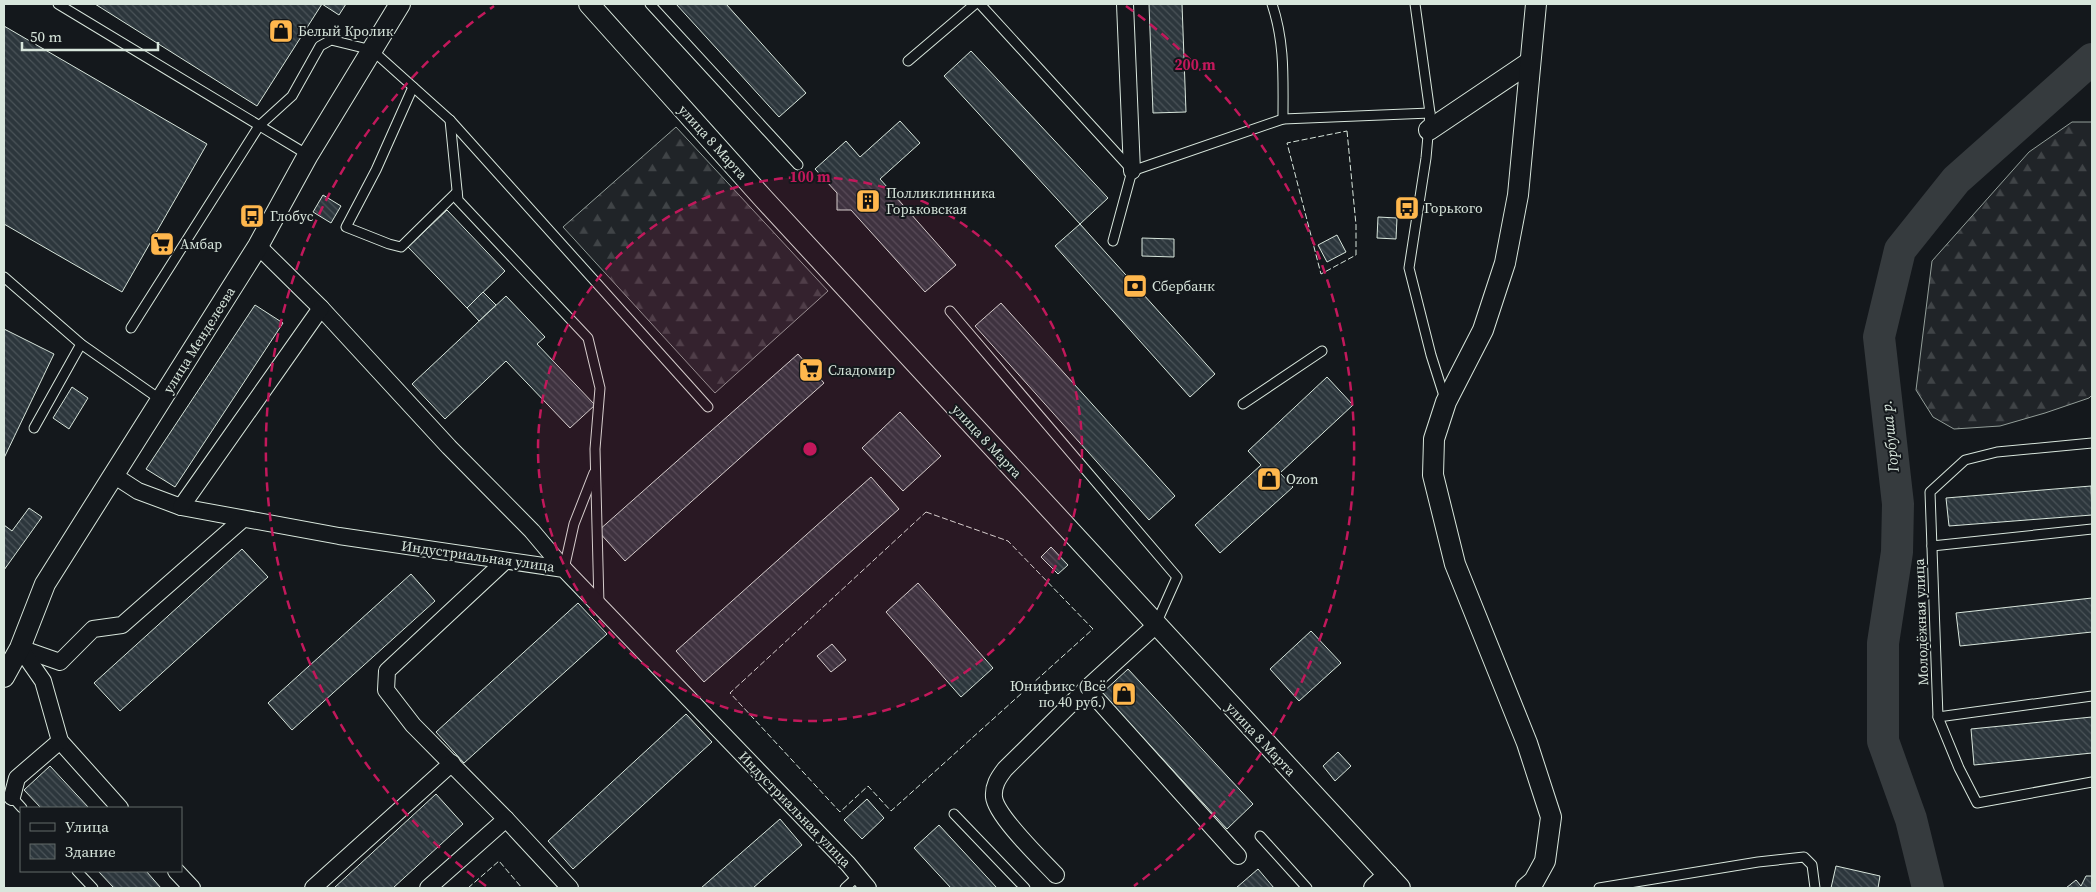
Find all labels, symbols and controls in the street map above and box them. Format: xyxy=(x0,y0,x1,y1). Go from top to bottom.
shop icon: Белый Кролик xyxy=(268,18,294,44)
scale bar xyxy=(22,20,159,52)
place label: Белый Кролик xyxy=(298,21,394,41)
text: 50 m xyxy=(30,26,62,47)
text: 200 m xyxy=(1174,54,1216,75)
street label: улица 8 Марта xyxy=(674,100,753,185)
text: 100 m xyxy=(789,166,831,187)
place label: Полликлинника Горьковская xyxy=(886,183,996,219)
building icon: Полликлинника Горьковская xyxy=(855,188,881,214)
bus stop icon: Горького xyxy=(1394,195,1420,221)
place label: Горького xyxy=(1424,198,1483,218)
bus stop icon: Глобус xyxy=(239,203,265,229)
place label: Глобус xyxy=(270,206,314,226)
supermarket icon: Амбар xyxy=(149,231,175,257)
place label: Амбар xyxy=(180,234,222,254)
bank icon: Сбербанк xyxy=(1122,273,1148,299)
place label: Сбербанк xyxy=(1152,276,1215,296)
street label: улица Менделеева xyxy=(158,282,240,397)
supermarket icon: Сладомир xyxy=(798,357,824,383)
place label: Сладомир xyxy=(828,360,895,380)
water label: Горбуша р. xyxy=(1875,399,1904,474)
street label: улица 8 Марта xyxy=(947,400,1027,483)
centre of rings xyxy=(801,440,819,458)
shop icon: Ozon xyxy=(1256,466,1282,492)
place label: Ozon xyxy=(1286,469,1319,489)
street label: Индустриальная улица xyxy=(400,535,557,577)
street label: Молодёжная улица xyxy=(1909,557,1933,686)
place label: Юнификс (Всё по 40 руб.) xyxy=(1010,676,1106,712)
shop icon: Юнификс (Всё по 40 руб.) xyxy=(1111,681,1137,707)
street label: улица 8 Марта xyxy=(1221,698,1301,781)
street label: Индустриальная улица xyxy=(734,746,856,872)
legend xyxy=(20,807,182,872)
text: Улица xyxy=(65,816,109,837)
text: Здание xyxy=(65,841,116,862)

